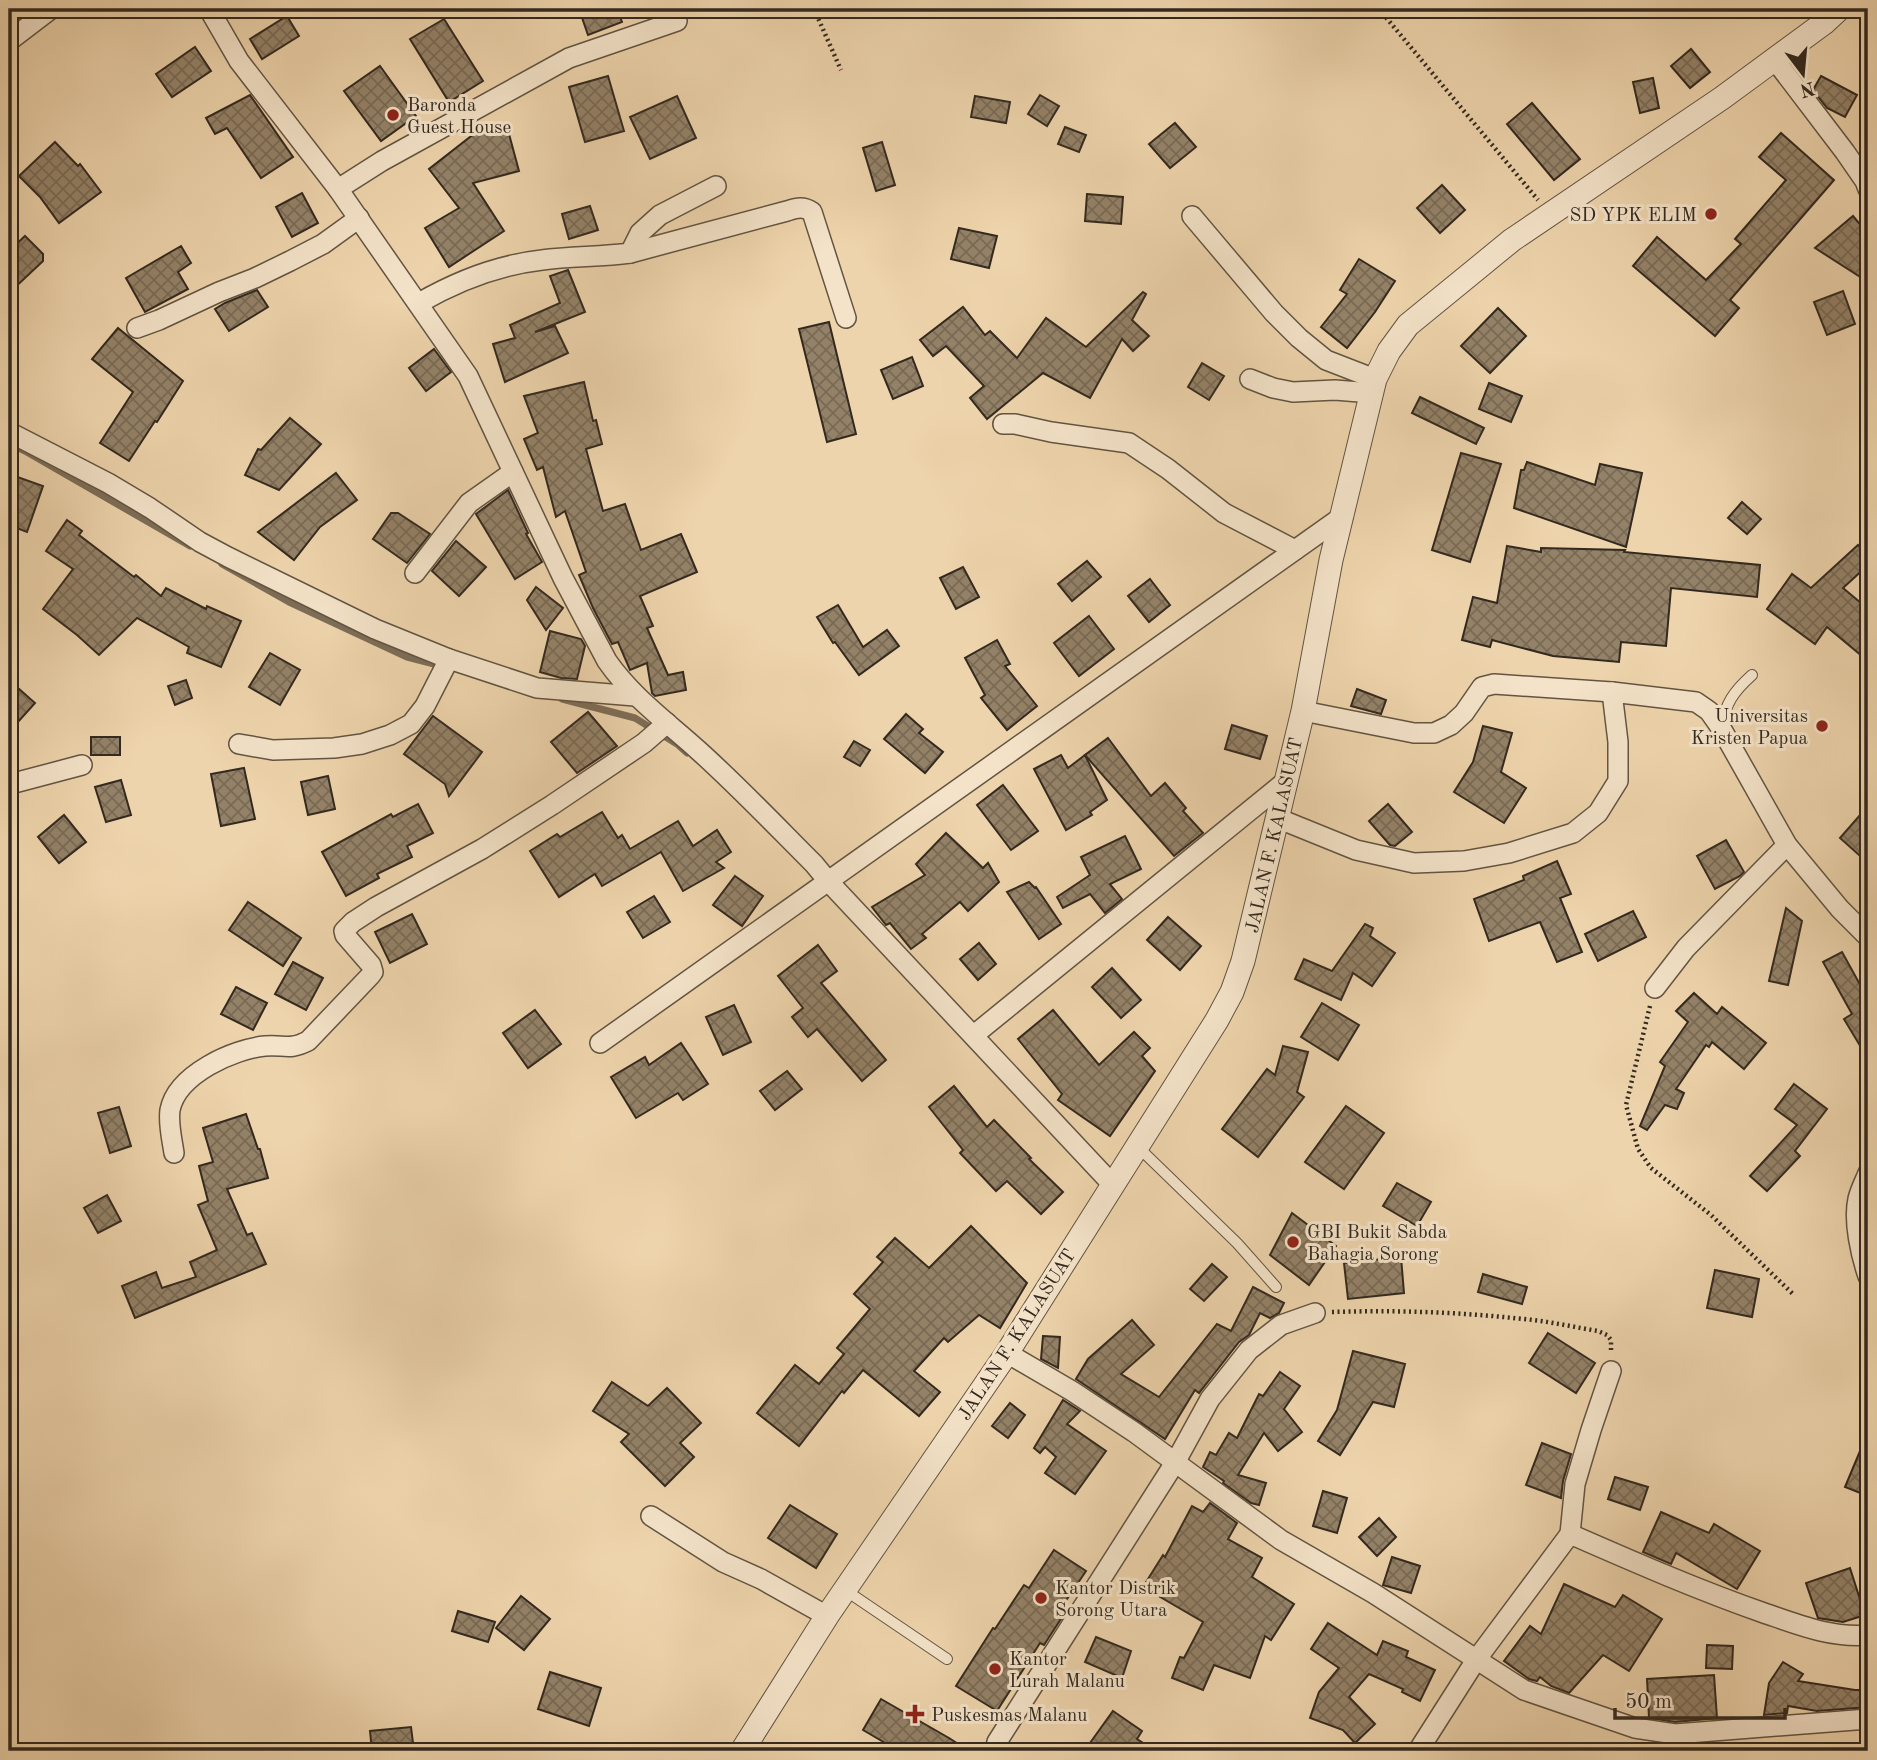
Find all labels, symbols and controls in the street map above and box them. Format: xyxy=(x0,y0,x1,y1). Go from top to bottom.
north arrow xyxy=(1769,38,1839,108)
text: N xyxy=(1797,77,1817,99)
place label: Baronda Guest House xyxy=(407,97,511,138)
marker: Baronda Guest House xyxy=(385,107,401,123)
marker: SD YPK ELIM xyxy=(1703,206,1719,222)
place label: SD YPK ELIM xyxy=(1569,207,1697,226)
place label: Universitas Kristen Papua xyxy=(1691,708,1809,749)
marker: Universitas Kristen Papua xyxy=(1814,718,1830,734)
street label: JALAN F. KALASUAT xyxy=(1244,736,1307,935)
place label: GBI Bukit Sabda Bahagia Sorong xyxy=(1307,1224,1448,1265)
marker: GBI Bukit Sabda Bahagia Sorong xyxy=(1285,1234,1301,1250)
street label: JALAN F. KALASUAT xyxy=(956,1246,1080,1424)
place label: Kantor Distrik Sorong Utara xyxy=(1055,1580,1176,1621)
marker: Kantor Distrik Sorong Utara xyxy=(1033,1590,1049,1606)
place label: Kantor Lurah Malanu xyxy=(1009,1651,1125,1692)
marker: Kantor Lurah Malanu xyxy=(987,1661,1003,1677)
scale bar xyxy=(1615,1676,1784,1720)
text: 50 m xyxy=(1625,1692,1672,1713)
marker: Puskesmas Malanu xyxy=(905,1704,925,1724)
place label: Puskesmas Malanu xyxy=(931,1707,1087,1726)

